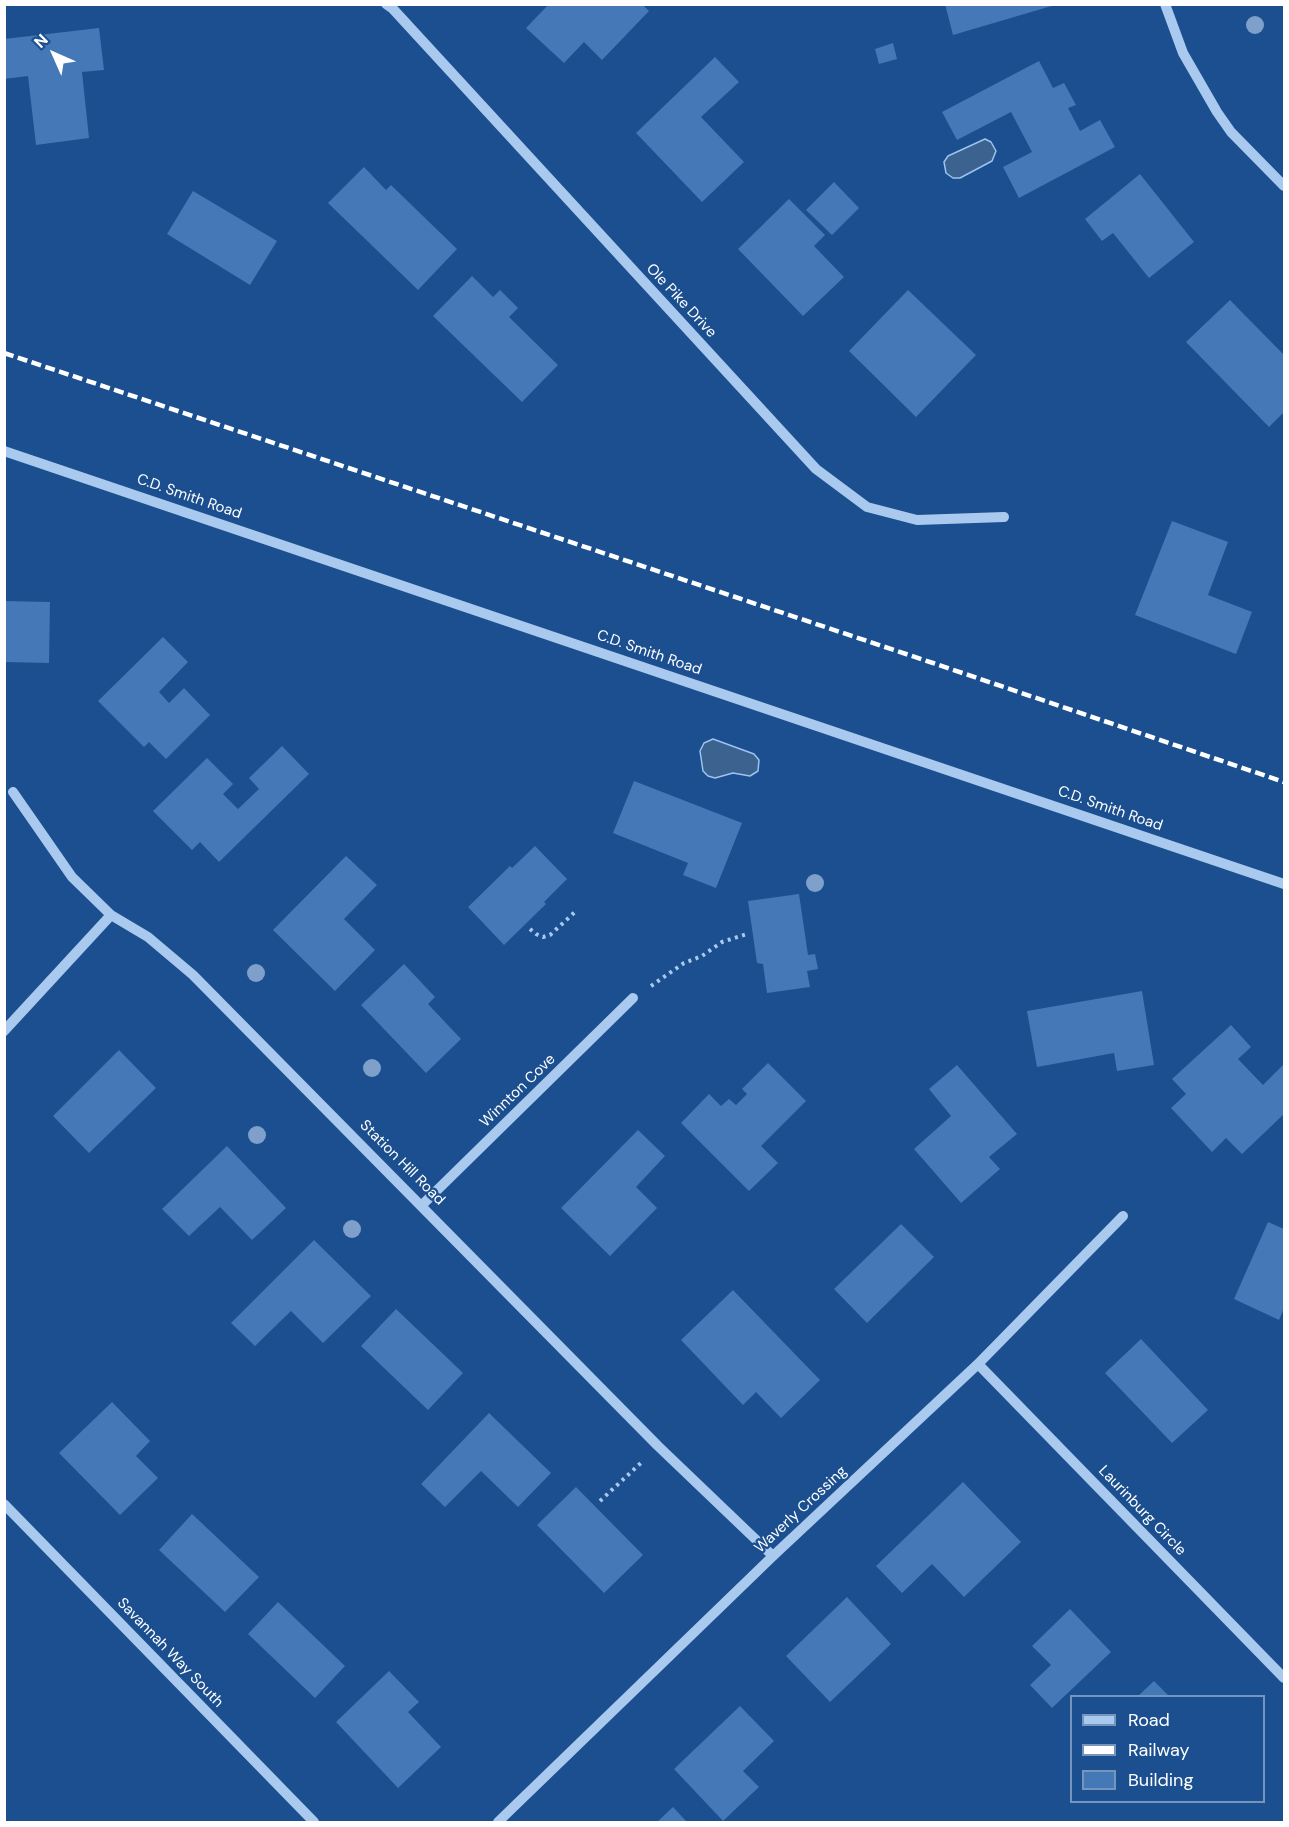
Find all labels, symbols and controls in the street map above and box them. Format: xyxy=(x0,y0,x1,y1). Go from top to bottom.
north arrow xyxy=(24,24,84,84)
text: N xyxy=(29,29,52,52)
street label: Ole Pike Drive xyxy=(642,260,720,342)
street label: C.D. Smith Road xyxy=(134,471,244,523)
street label: C.D. Smith Road xyxy=(594,627,704,679)
street label: C.D. Smith Road xyxy=(1055,783,1165,835)
street label: Winnton Cove xyxy=(477,1051,559,1131)
street label: Station Hill Road xyxy=(356,1117,448,1209)
street label: Laurinburg Circle xyxy=(1094,1462,1190,1560)
street label: Waverly Crossing xyxy=(751,1463,851,1557)
street label: Savannah Way South xyxy=(113,1595,227,1711)
legend xyxy=(1070,1695,1265,1803)
text: Road xyxy=(1128,1708,1170,1732)
text: Railway xyxy=(1128,1738,1190,1762)
text: Building xyxy=(1128,1768,1193,1792)

